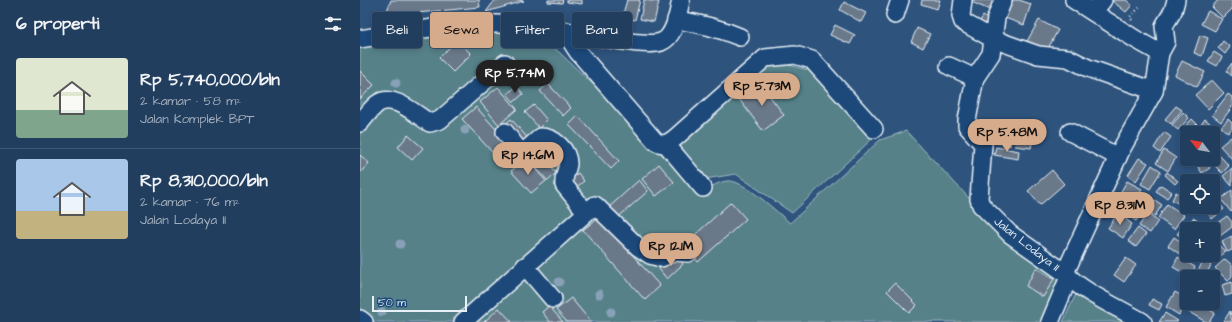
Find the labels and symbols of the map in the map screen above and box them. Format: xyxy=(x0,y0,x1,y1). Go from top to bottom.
pin: Rp 5.74M xyxy=(474,60,556,94)
pin: Rp 5.73M xyxy=(721,73,803,107)
pin: Rp 5.48M xyxy=(966,119,1048,153)
north arrow xyxy=(1180,126,1220,166)
pin: Rp 14.6M xyxy=(487,142,569,176)
pin: Rp 8.31M xyxy=(1079,192,1161,226)
street label: Jalan Lodaya II xyxy=(989,213,1063,277)
pin: Rp 12.1M xyxy=(630,233,712,267)
scale bar xyxy=(372,294,467,313)

